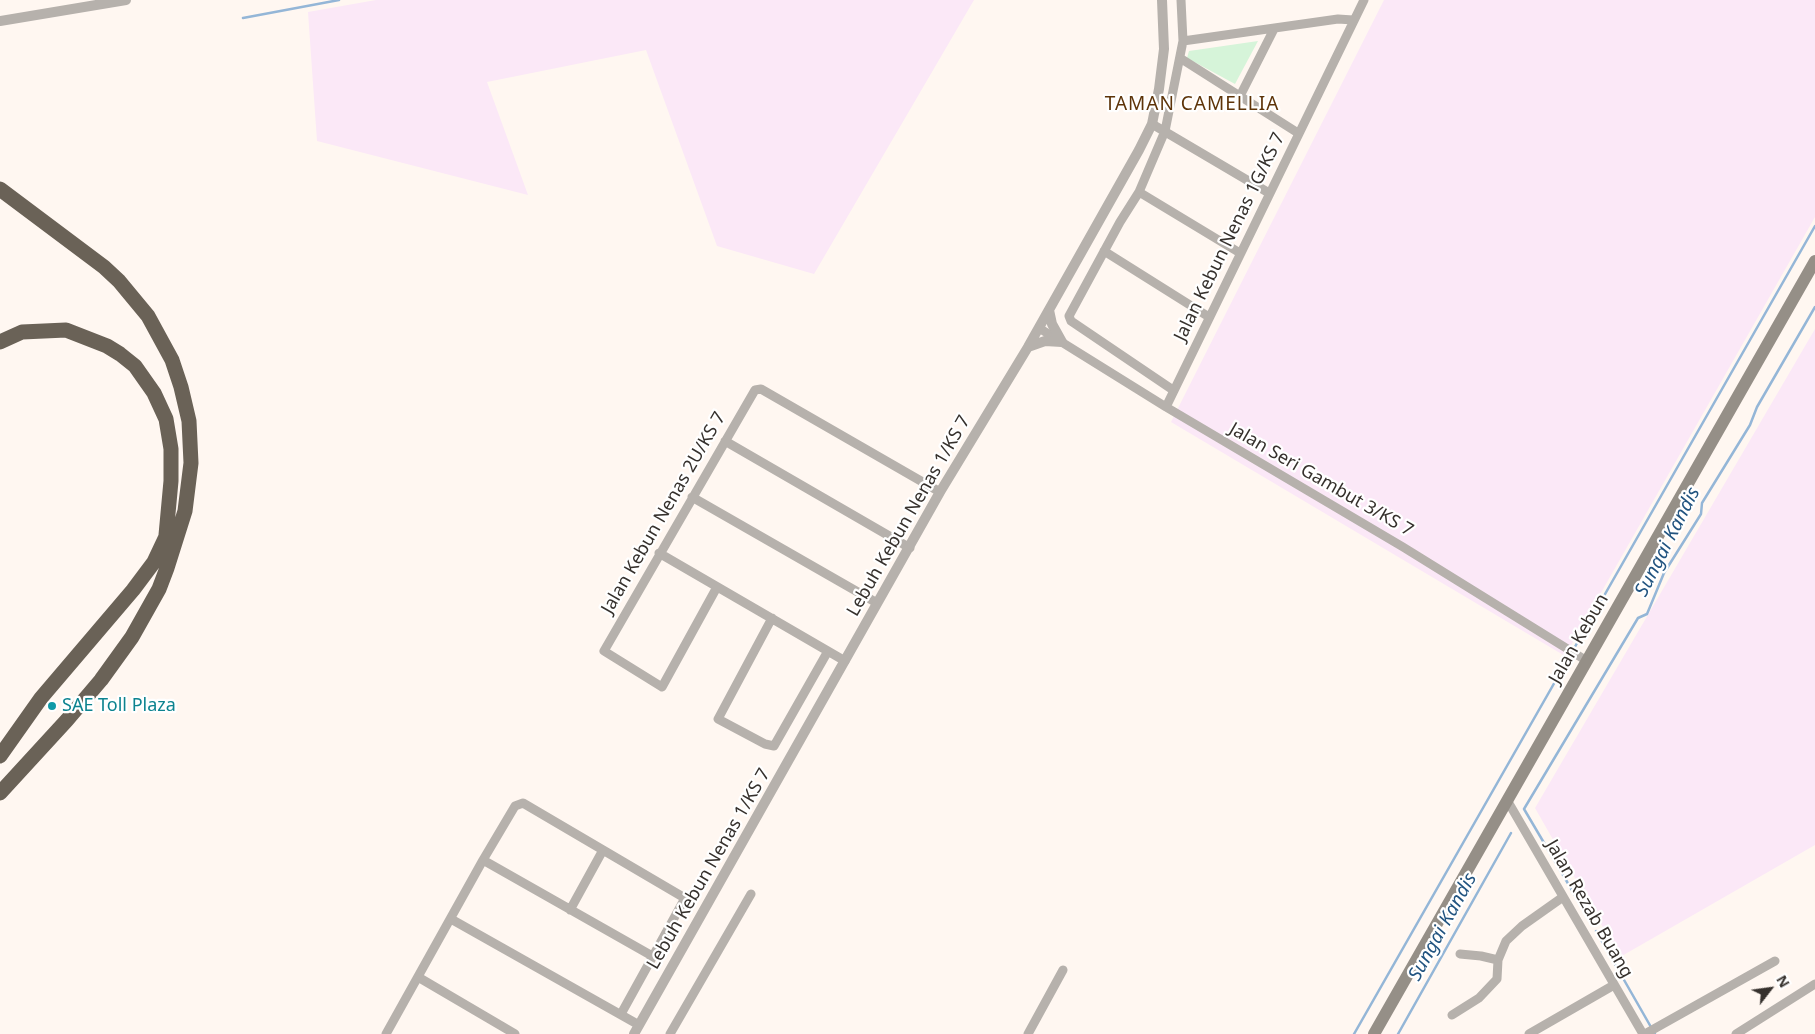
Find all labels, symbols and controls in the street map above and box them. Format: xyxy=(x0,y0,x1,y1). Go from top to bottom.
district label: TAMAN CAMELLIA xyxy=(1103,94,1281,116)
street label: Jalan Kebun Nenas 1G/KS 7 xyxy=(1170,129,1290,345)
street label: Jalan Kebun Nenas 2U/KS 7 xyxy=(597,408,731,618)
street label: Lebuh Kebun Nenas 1/KS 7 xyxy=(843,412,975,620)
street label: Jalan Seri Gambut 3/KS 7 xyxy=(1225,418,1417,542)
water label: Sungai Kandis xyxy=(1631,483,1705,601)
street label: Jalan Kebun xyxy=(1545,590,1613,688)
place label: SAE Toll Plaza xyxy=(62,695,176,717)
marker: SAE Toll Plaza xyxy=(46,700,58,712)
street label: Lebuh Kebun Nenas 1/KS 7 xyxy=(643,765,775,973)
street label: Jalan Rezab Buang xyxy=(1541,836,1637,982)
water label: Sungai Kandis xyxy=(1404,869,1482,985)
north arrow xyxy=(1745,964,1795,1014)
text: N xyxy=(1772,972,1794,991)

